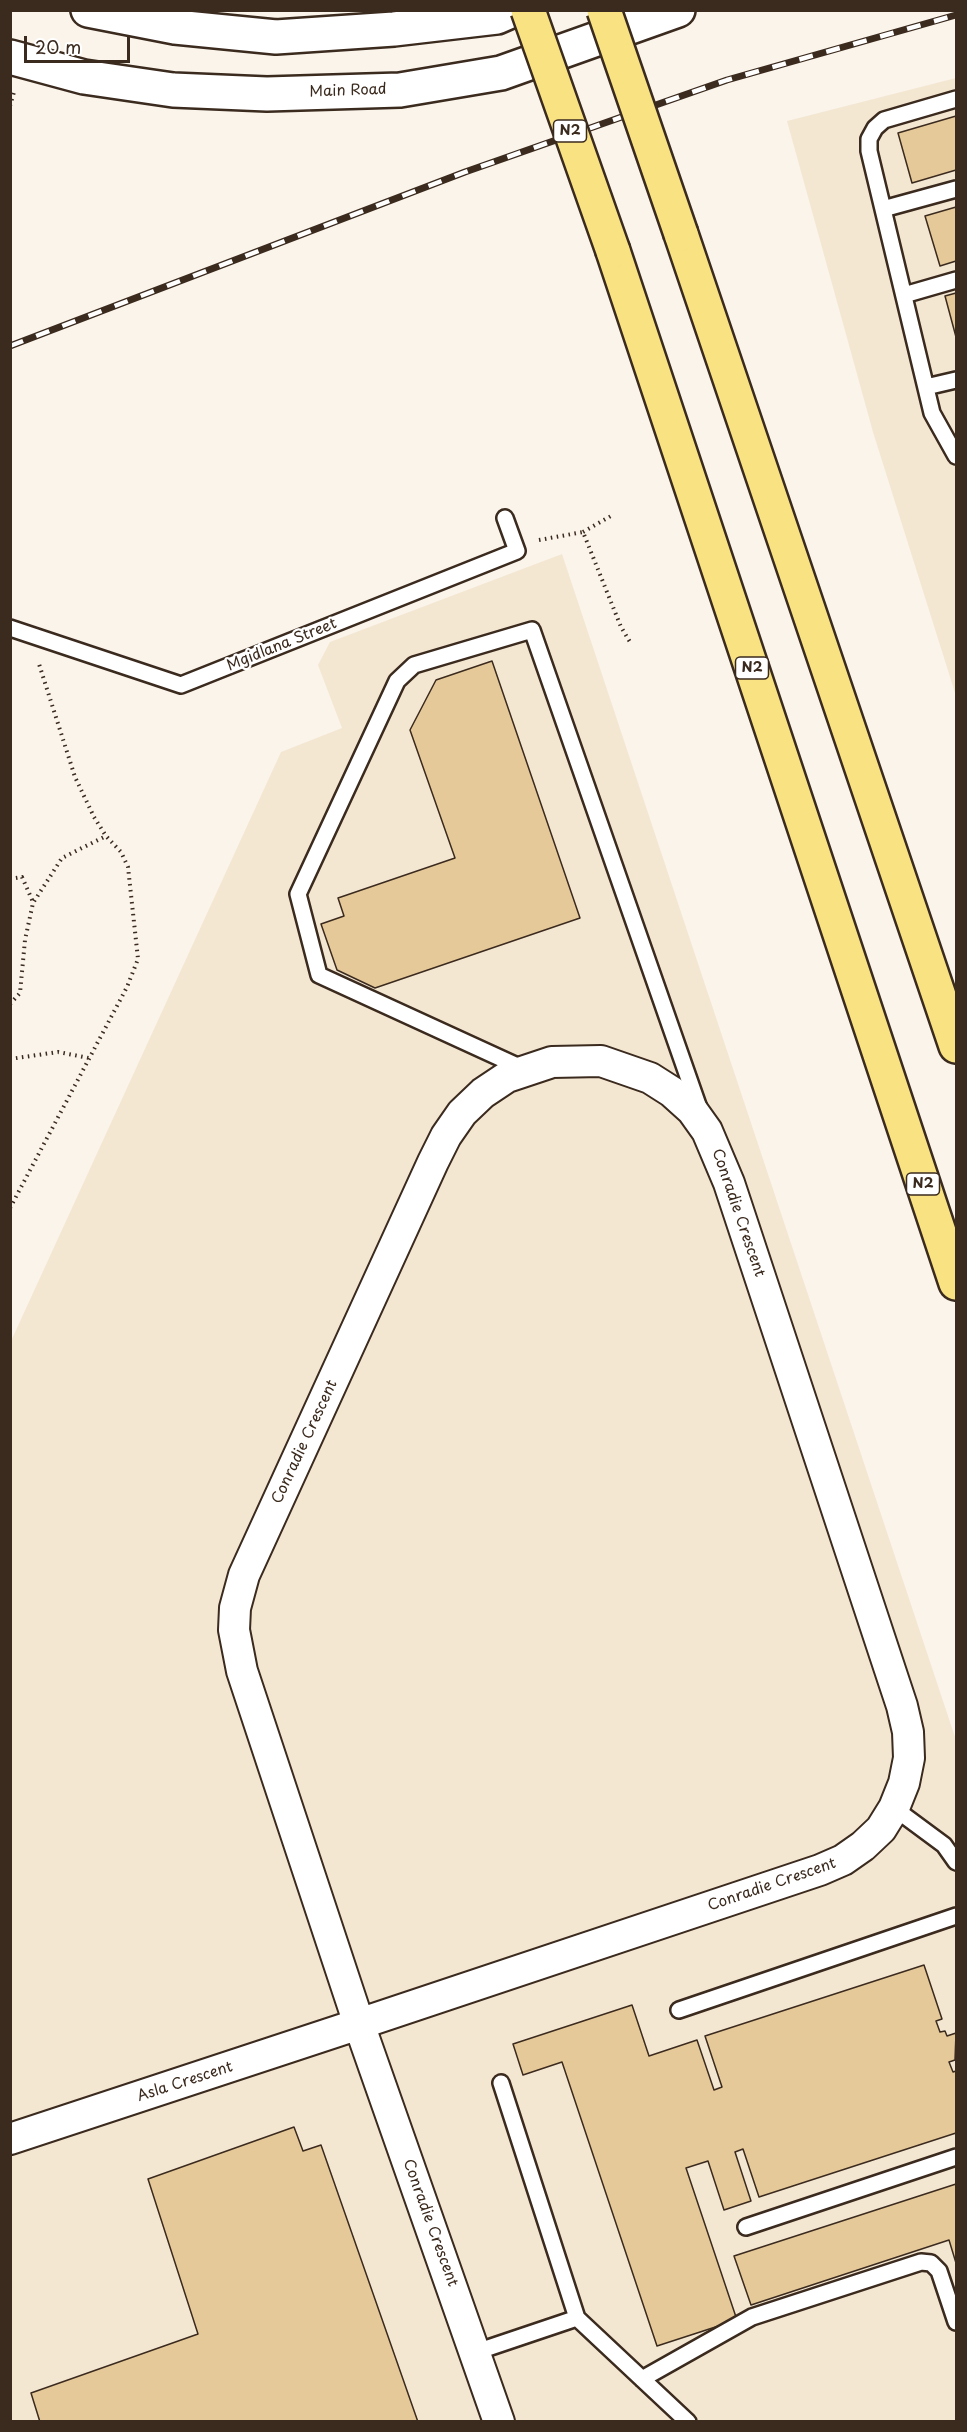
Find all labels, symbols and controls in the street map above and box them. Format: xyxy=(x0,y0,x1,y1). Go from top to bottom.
scale bar xyxy=(27,24,134,62)
text: 20 m xyxy=(35,33,81,60)
street label: Main Road xyxy=(309,81,387,101)
road number: N2 xyxy=(554,120,586,142)
street label: Mgidlana Street xyxy=(224,615,340,675)
road number: N2 xyxy=(736,657,768,679)
street label: Conradie Crescent xyxy=(708,1147,768,1279)
road number: N2 xyxy=(906,1173,940,1195)
street label: Conradie Crescent xyxy=(268,1377,342,1507)
street label: Conradie Crescent xyxy=(706,1855,838,1915)
street label: Asla Crescent xyxy=(135,2058,235,2106)
street label: Conradie Crescent xyxy=(399,2157,461,2289)

